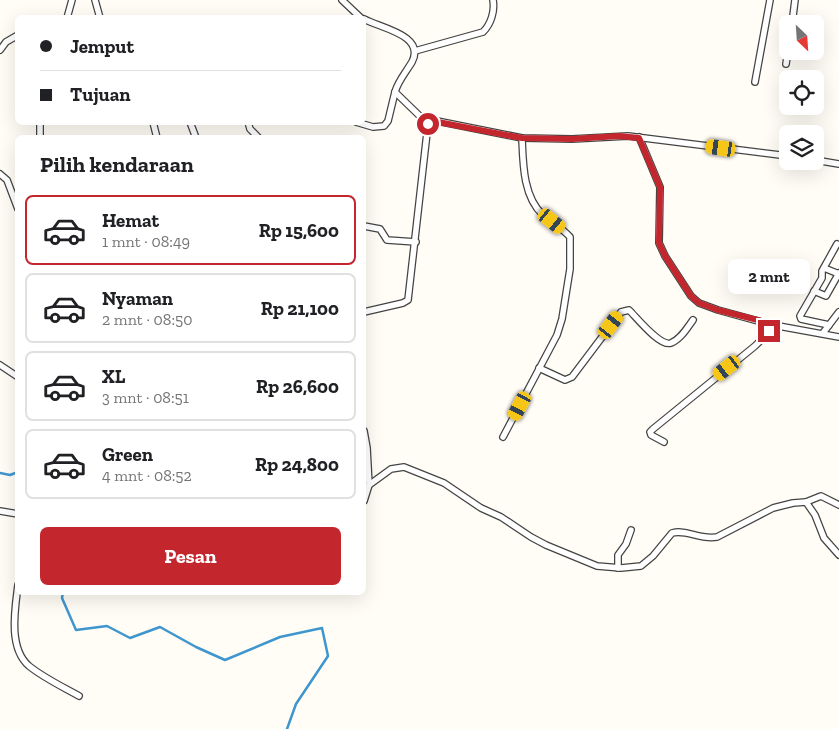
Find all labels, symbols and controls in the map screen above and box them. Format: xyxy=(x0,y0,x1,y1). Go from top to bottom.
north arrow xyxy=(779,15,824,60)
map controls xyxy=(779,15,824,170)
text: Jemput xyxy=(70,35,134,58)
button: locate xyxy=(779,70,824,115)
text: Tujuan xyxy=(70,83,131,106)
route start xyxy=(417,113,439,135)
button: layers xyxy=(779,125,824,170)
car xyxy=(705,138,736,158)
text: Pilih kendaraan xyxy=(40,151,194,178)
car xyxy=(535,206,568,236)
icon: car xyxy=(42,208,87,253)
text: Hemat xyxy=(102,209,159,232)
text: Rp 15,600 xyxy=(259,219,339,242)
text: 1 mnt · 08:49 xyxy=(102,232,190,251)
callout: 2 mnt xyxy=(728,258,810,294)
text: 2 mnt xyxy=(748,267,790,286)
icon: car xyxy=(42,286,87,331)
text: Nyaman xyxy=(102,287,173,310)
text: Rp 21,100 xyxy=(261,297,339,320)
car xyxy=(595,309,626,341)
text: 2 mnt · 08:50 xyxy=(102,310,192,329)
route end xyxy=(758,320,780,342)
car xyxy=(710,353,743,383)
icon: car xyxy=(42,364,87,409)
text: XL xyxy=(102,365,125,388)
text: Rp 26,600 xyxy=(256,375,339,398)
text: 3 mnt · 08:51 xyxy=(102,388,189,407)
car xyxy=(506,389,533,423)
icon: car xyxy=(42,442,87,487)
text: Green xyxy=(102,443,153,466)
text: Rp 24,800 xyxy=(255,453,339,476)
text: 4 mnt · 08:52 xyxy=(102,466,192,485)
button: Pesan xyxy=(40,527,341,585)

